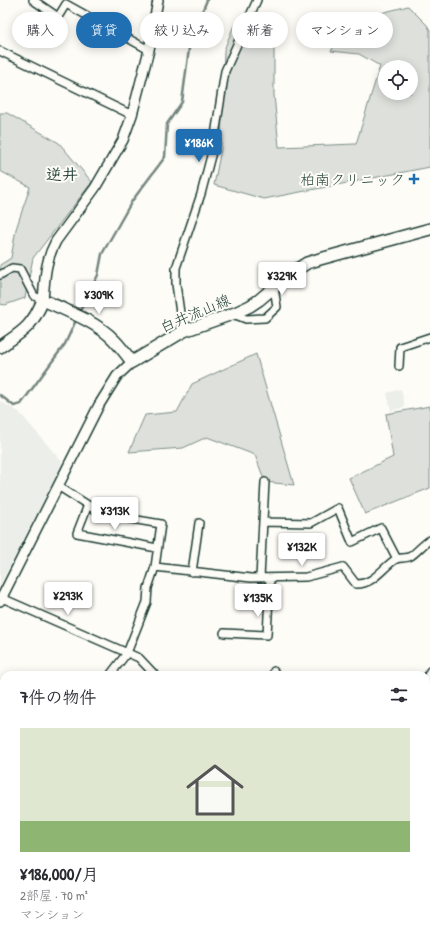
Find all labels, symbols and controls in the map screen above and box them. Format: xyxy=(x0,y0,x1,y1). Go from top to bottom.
chip: 購入 xyxy=(12,12,68,48)
chip: 賃貸 xyxy=(76,12,132,48)
chip: 絞り込み xyxy=(140,12,224,48)
chip: 新着 xyxy=(232,12,288,48)
chip: マンション xyxy=(296,12,393,48)
map controls xyxy=(378,60,418,100)
button: locate xyxy=(378,60,418,100)
pin: ¥186K xyxy=(171,129,227,163)
text: ¥186K xyxy=(185,133,213,151)
district label: 逆井 xyxy=(46,163,78,185)
place label: 柏南クリニック xyxy=(300,169,405,190)
marker: 柏南クリニック xyxy=(408,173,420,185)
pin: ¥329K xyxy=(254,262,310,296)
text: ¥329K xyxy=(267,266,297,284)
pin: ¥309K xyxy=(71,281,127,315)
text: ¥309K xyxy=(84,285,114,303)
street label: 白井流山線 xyxy=(156,289,234,337)
pin: ¥313K xyxy=(87,497,143,531)
text: ¥313K xyxy=(100,501,130,519)
pin: ¥132K xyxy=(274,533,330,567)
text: ¥132K xyxy=(287,537,317,555)
pin: ¥293K xyxy=(40,582,96,616)
pin: ¥135K xyxy=(230,584,286,618)
text: ¥293K xyxy=(53,586,83,604)
text: ¥135K xyxy=(244,588,272,606)
icon: filters xyxy=(388,684,410,706)
text: 7件の物件 xyxy=(20,685,96,708)
icon: home xyxy=(179,754,251,826)
text: ¥186,000/月 xyxy=(20,862,99,885)
text: 2部屋 · 70 m² xyxy=(20,886,88,904)
text: マンション xyxy=(20,905,84,923)

